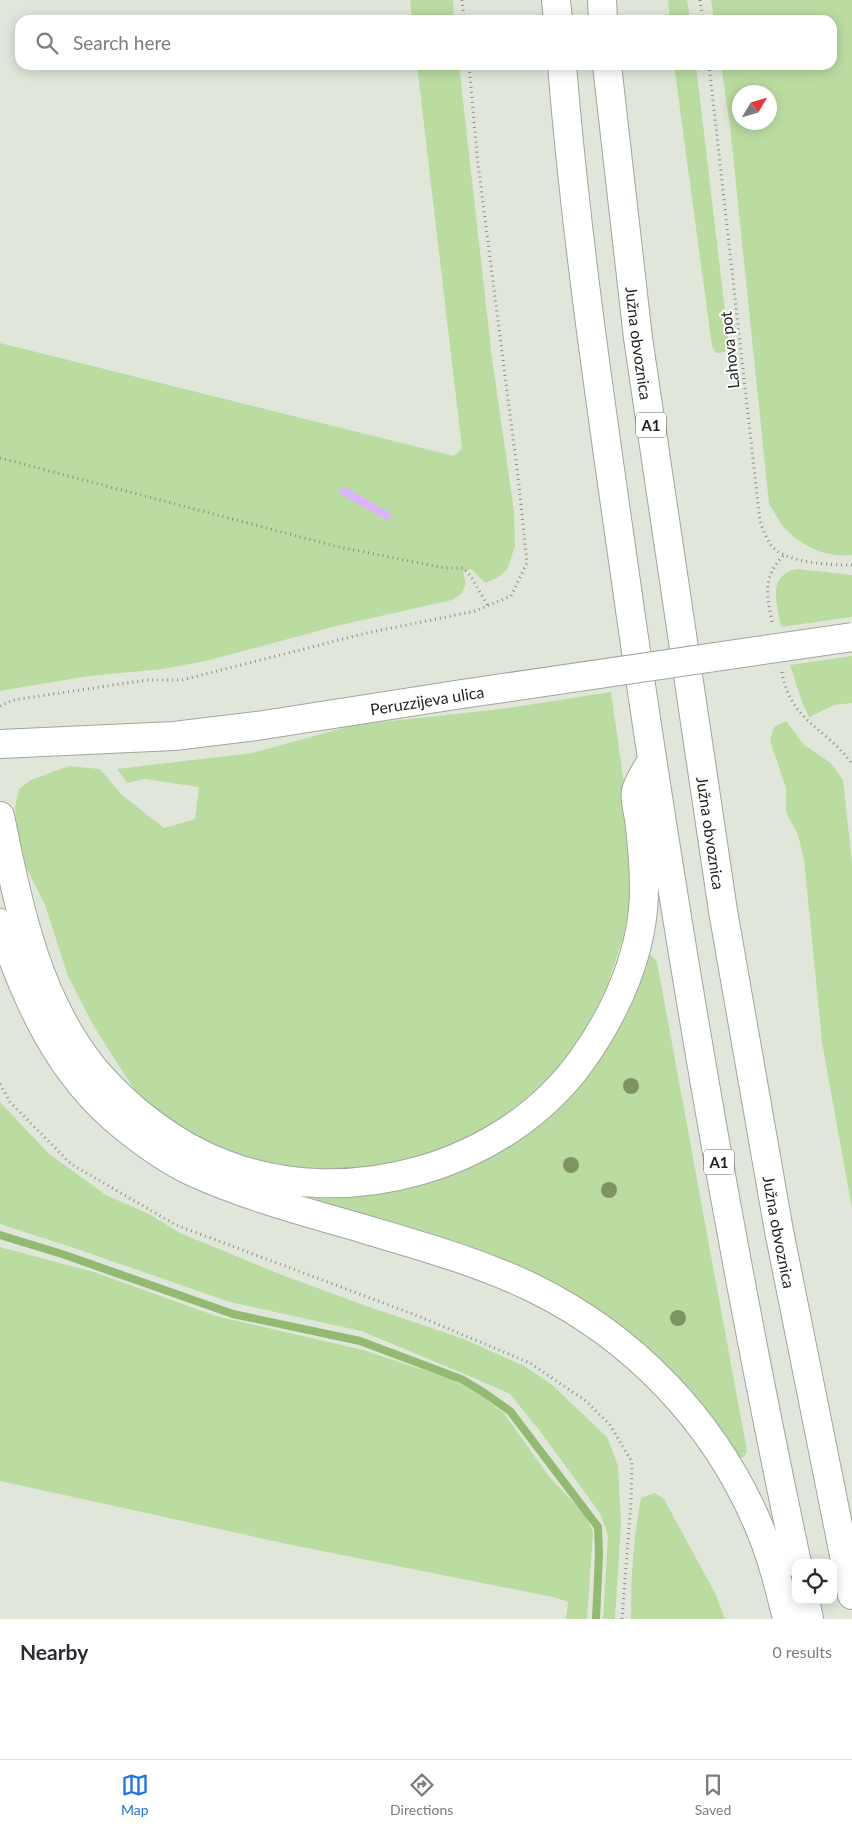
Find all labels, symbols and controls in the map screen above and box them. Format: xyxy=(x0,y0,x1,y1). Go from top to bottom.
search box xyxy=(15,15,837,70)
icon: search xyxy=(33,29,61,57)
text: Search here xyxy=(73,31,171,54)
north arrow xyxy=(732,85,777,130)
street label: Južna obvoznica xyxy=(623,285,657,401)
street label: Lahova pot xyxy=(715,310,743,390)
road number: A1 xyxy=(636,412,666,438)
street label: Peruzzijeva ulica xyxy=(369,682,485,718)
street label: Južna obvoznica xyxy=(694,775,729,891)
road number: A1 xyxy=(704,1150,734,1174)
street label: Južna obvoznica xyxy=(760,1174,800,1290)
map controls xyxy=(792,1559,837,1604)
button: locate xyxy=(792,1559,837,1604)
text: Nearby xyxy=(20,1639,88,1664)
text: 0 results xyxy=(772,1642,832,1661)
tab: Map xyxy=(121,1771,149,1818)
tab: Directions xyxy=(390,1771,453,1818)
tab: Saved xyxy=(695,1771,731,1818)

